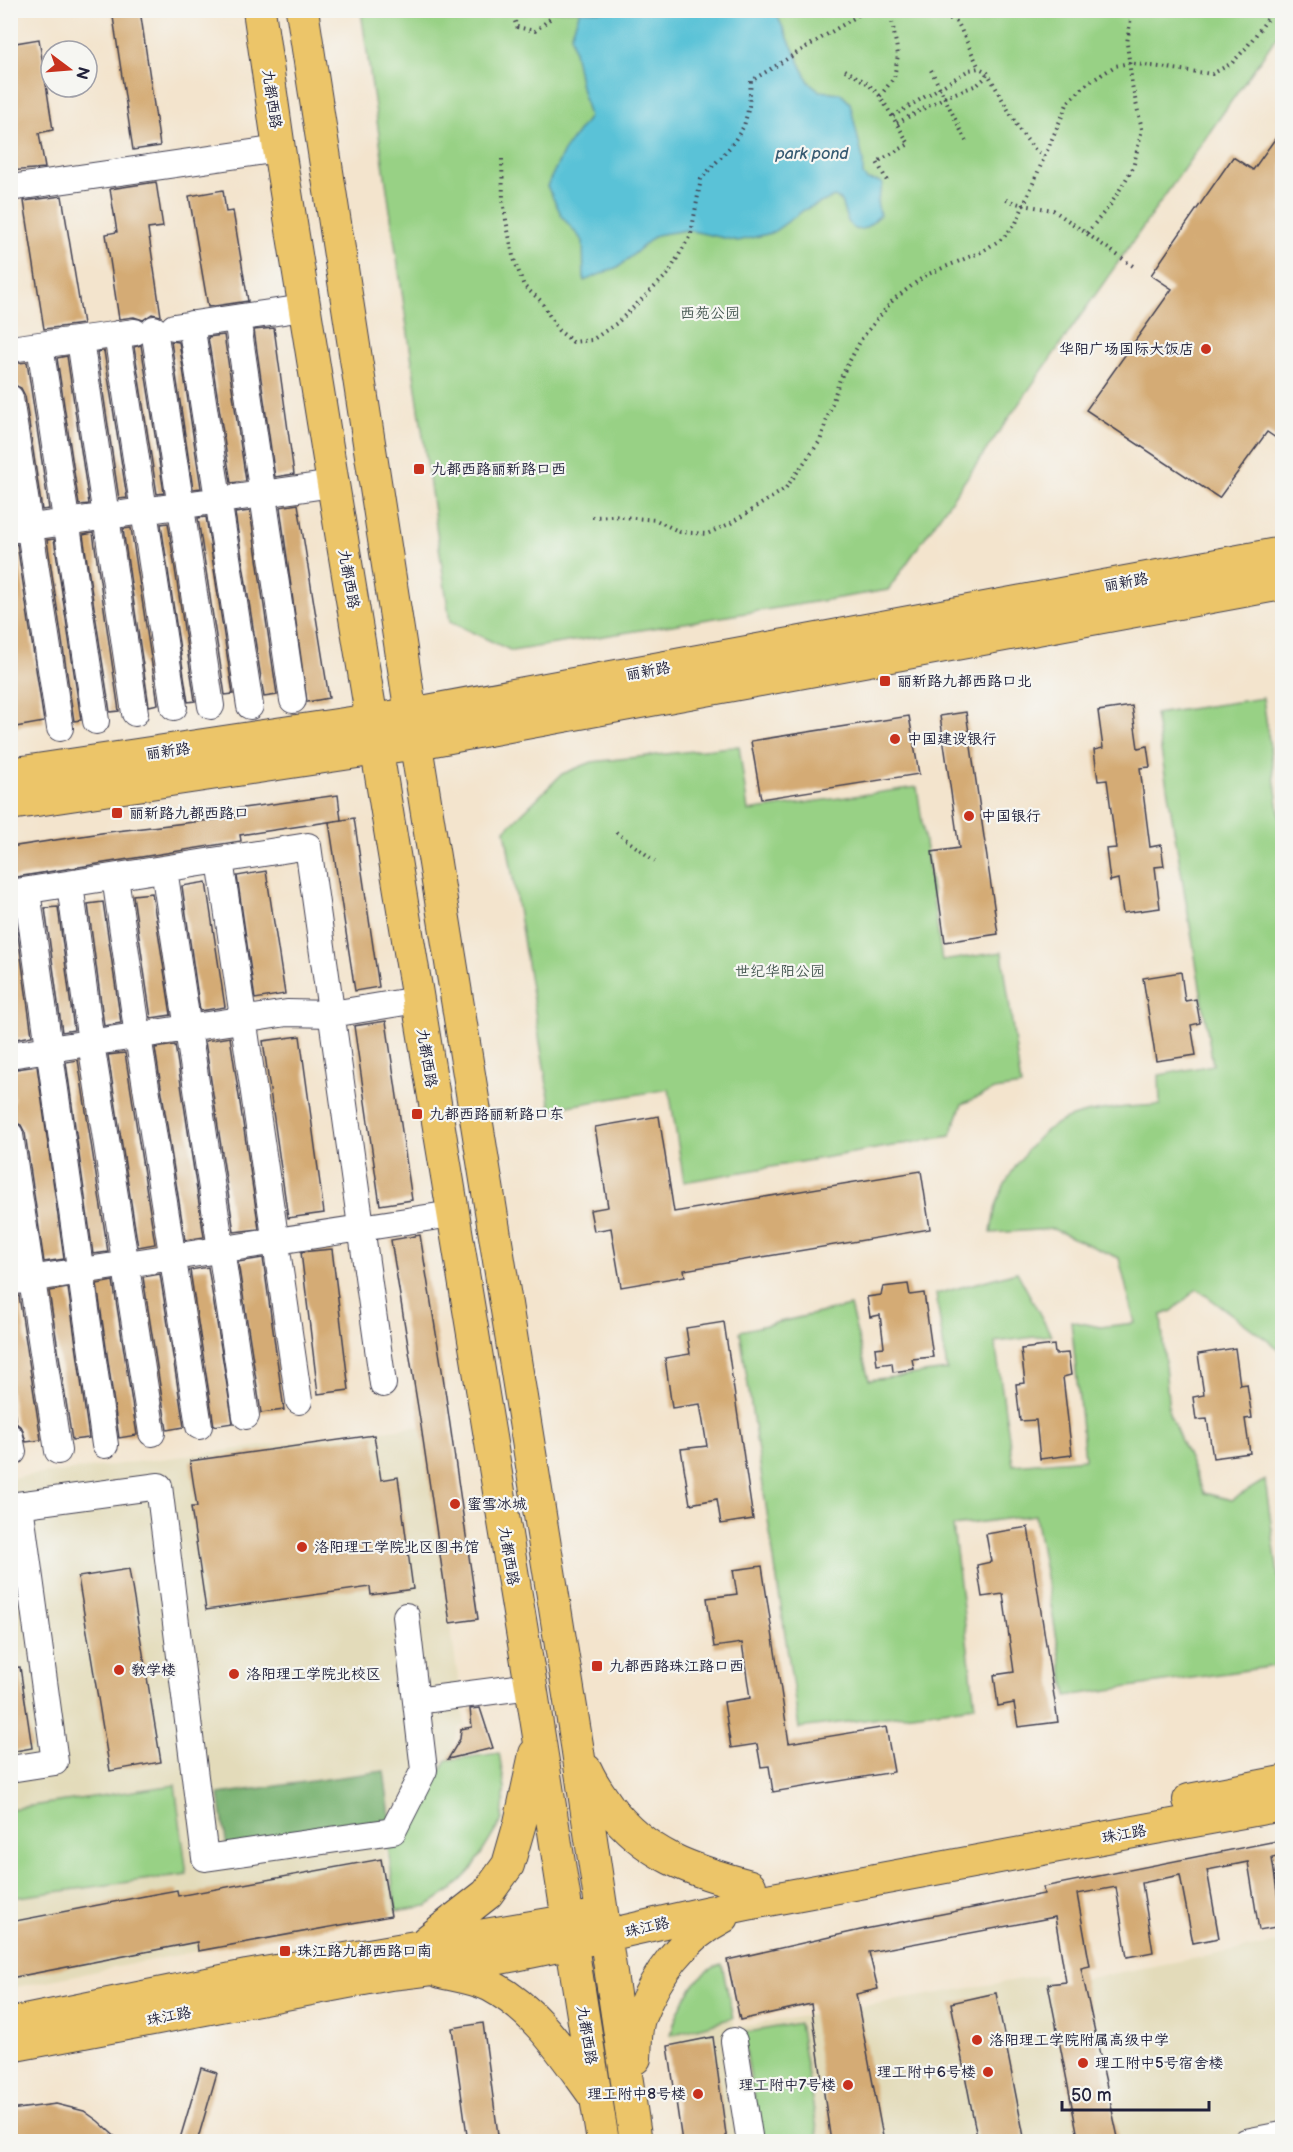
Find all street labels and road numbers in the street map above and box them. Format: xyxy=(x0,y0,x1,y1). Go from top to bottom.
street label: 九都西路 xyxy=(258,68,285,130)
street label: 九都西路 xyxy=(334,548,363,610)
street label: 丽新路 xyxy=(1102,569,1150,596)
street label: 丽新路 xyxy=(624,658,672,685)
street label: 丽新路 xyxy=(144,739,192,764)
street label: 九都西路 xyxy=(412,1027,441,1089)
street label: 九都西路 xyxy=(494,1525,523,1587)
street label: 珠江路 xyxy=(1100,1821,1148,1848)
street label: 珠江路 xyxy=(623,1913,671,1942)
street label: 珠江路 xyxy=(145,2003,193,2030)
street label: 九都西路 xyxy=(572,2004,601,2066)

